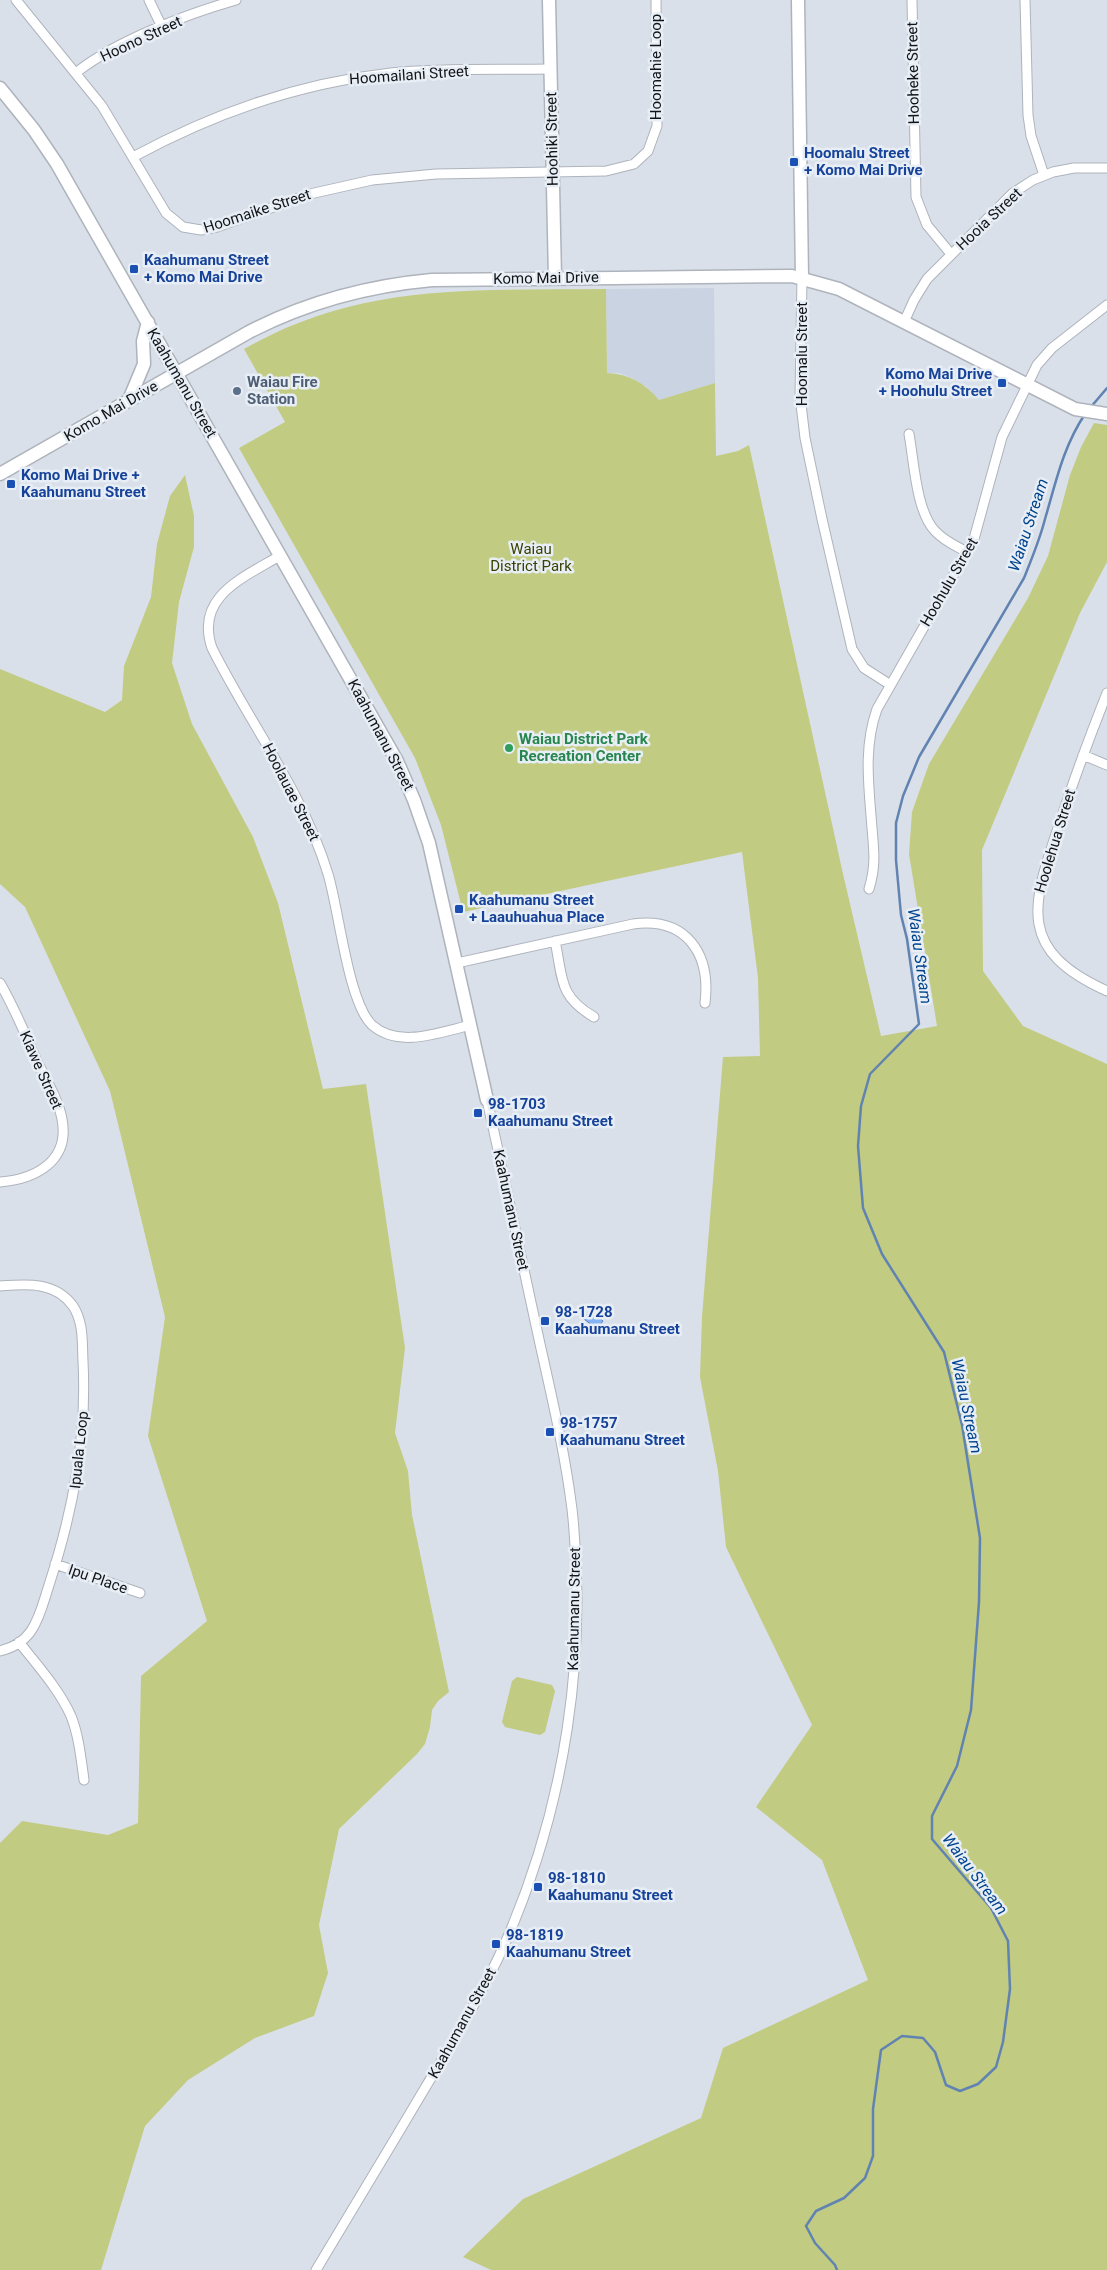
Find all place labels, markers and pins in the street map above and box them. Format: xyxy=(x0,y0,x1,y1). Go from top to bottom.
place label: Hoomalu Street + Komo Mai Drive xyxy=(804,144,923,179)
marker: Hoomalu Street + Komo Mai Drive xyxy=(788,156,800,168)
place label: Kaahumanu Street + Komo Mai Drive xyxy=(144,251,269,286)
marker: Kaahumanu Street + Komo Mai Drive xyxy=(128,263,140,275)
place label: Komo Mai Drive + Hoohulu Street xyxy=(879,365,992,400)
place label: Waiau Fire Station xyxy=(247,373,318,408)
marker: Komo Mai Drive + Hoohulu Street xyxy=(996,377,1008,389)
marker: Waiau Fire Station xyxy=(231,385,243,397)
place label: Komo Mai Drive + Kaahumanu Street xyxy=(21,466,146,501)
marker: Komo Mai Drive + Kaahumanu Street xyxy=(5,478,17,490)
place label: Waiau District Park Recreation Center xyxy=(519,730,649,765)
marker: Waiau District Park Recreation Center xyxy=(503,742,515,754)
place label: Kaahumanu Street + Laauhuahua Place xyxy=(469,891,604,926)
marker: Kaahumanu Street + Laauhuahua Place xyxy=(453,903,465,915)
place label: 98-1703 Kaahumanu Street xyxy=(488,1095,613,1130)
marker: 98-1703 Kaahumanu Street xyxy=(472,1107,484,1119)
place label: 98-1728 Kaahumanu Street xyxy=(555,1303,680,1338)
marker: 98-1728 Kaahumanu Street xyxy=(539,1315,551,1327)
place label: 98-1757 Kaahumanu Street xyxy=(560,1414,685,1449)
marker: 98-1757 Kaahumanu Street xyxy=(544,1426,556,1438)
place label: 98-1810 Kaahumanu Street xyxy=(548,1869,673,1904)
marker: 98-1810 Kaahumanu Street xyxy=(532,1881,544,1893)
place label: 98-1819 Kaahumanu Street xyxy=(506,1926,631,1961)
marker: 98-1819 Kaahumanu Street xyxy=(490,1938,502,1950)

